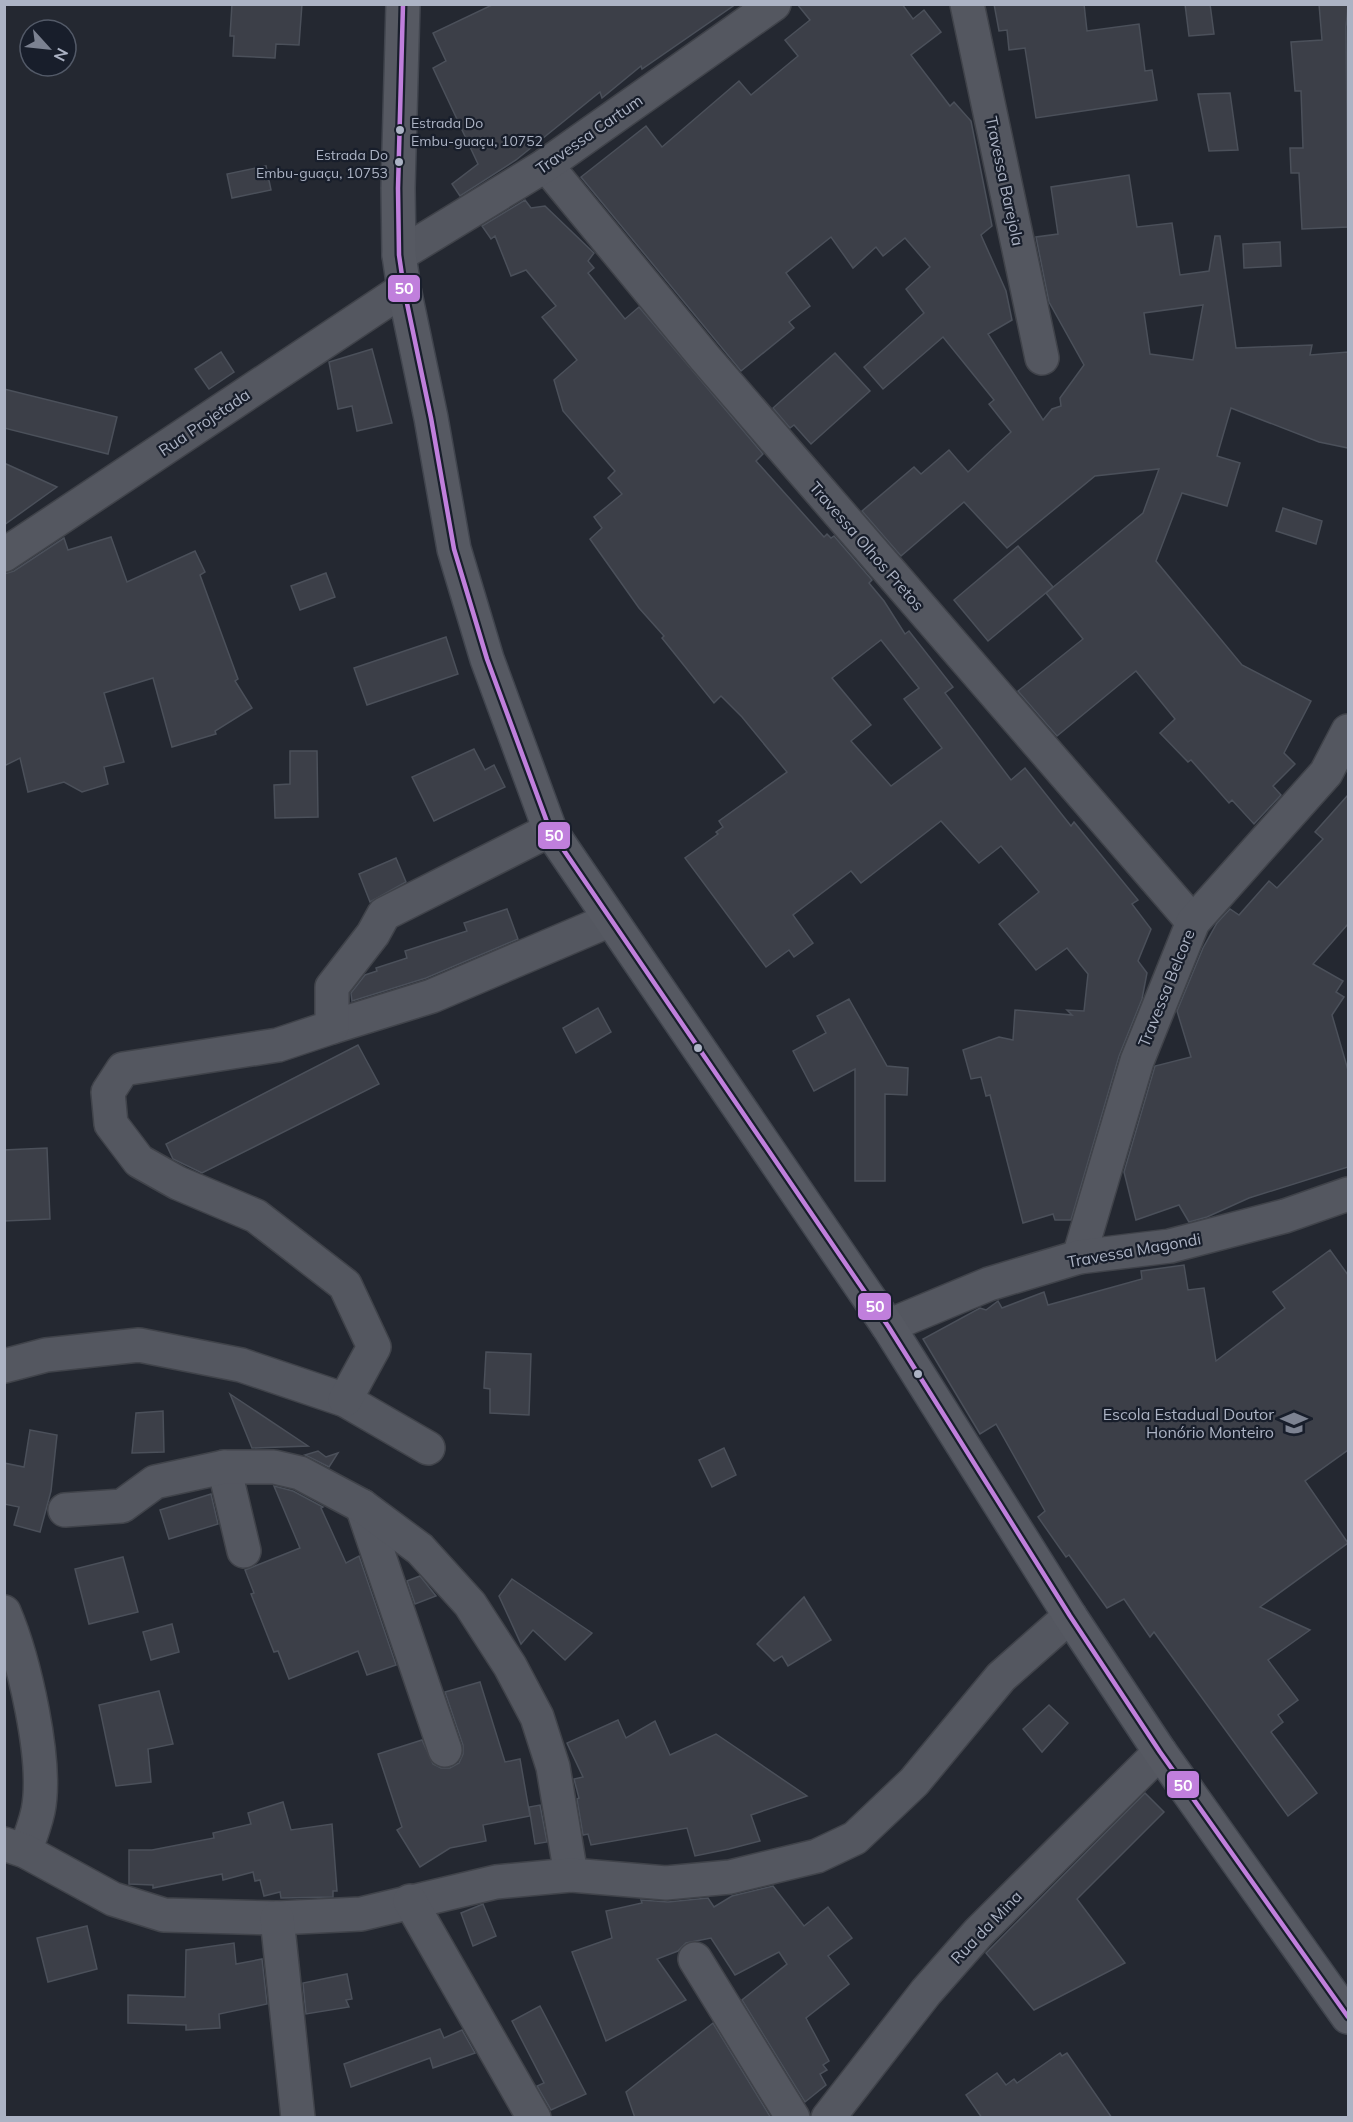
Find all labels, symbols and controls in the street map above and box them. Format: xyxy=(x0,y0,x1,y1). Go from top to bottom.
north arrow xyxy=(18,18,78,78)
text: N xyxy=(50,45,73,65)
street label: Travessa Cartum xyxy=(532,90,646,178)
place label: Estrada Do Embu-guaçu, 10752 xyxy=(411,114,543,150)
street label: Travessa Barejola xyxy=(982,115,1028,247)
marker: Estrada Do Embu-guaçu, 10752 xyxy=(394,124,406,136)
place label: Estrada Do Embu-guaçu, 10753 xyxy=(256,146,388,182)
marker: Estrada Do Embu-guaçu, 10753 xyxy=(393,156,405,168)
line badge: 50 xyxy=(387,274,421,303)
text: 50 xyxy=(394,278,414,298)
street label: Rua Projetada xyxy=(154,384,254,460)
street label: Travessa Olhos Pretos xyxy=(806,477,929,615)
line badge: 50 xyxy=(537,821,571,850)
text: 50 xyxy=(544,825,564,845)
street label: Travessa Belcore xyxy=(1133,926,1199,1050)
unlabelled marker xyxy=(692,1042,704,1054)
street label: Travessa Magondi xyxy=(1066,1228,1202,1272)
line badge: 50 xyxy=(857,1292,892,1321)
text: 50 xyxy=(865,1296,885,1316)
unlabelled marker xyxy=(912,1368,924,1380)
place label: Escola Estadual Doutor Honório Monteiro xyxy=(1103,1404,1274,1442)
school or university icon: Escola Estadual Doutor Honório Monteiro xyxy=(1279,1408,1309,1438)
line badge: 50 xyxy=(1166,1770,1200,1799)
text: 50 xyxy=(1173,1775,1193,1795)
street label: Rua da Mina xyxy=(946,1886,1026,1968)

